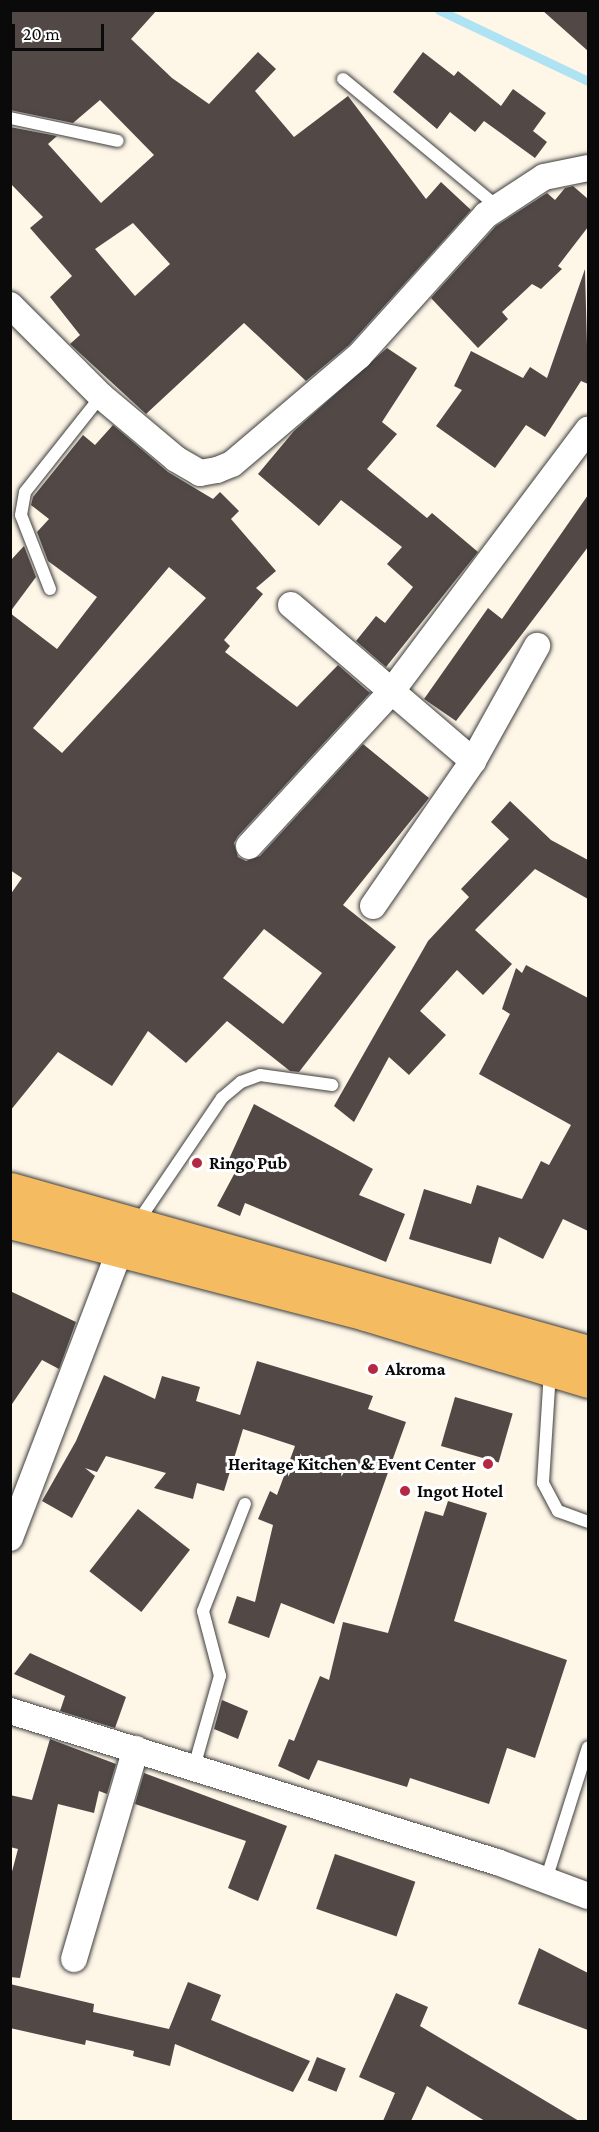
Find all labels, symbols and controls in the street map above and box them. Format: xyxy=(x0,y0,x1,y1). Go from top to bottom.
scale bar xyxy=(15,12,106,50)
text: 20 m xyxy=(23,24,60,44)
place label: Ringo Pub xyxy=(209,1152,287,1174)
marker: Ringo Pub xyxy=(190,1156,204,1170)
place label: Akroma xyxy=(385,1358,446,1380)
marker: Akroma xyxy=(366,1362,380,1376)
place label: Heritage Kitchen & Event Center xyxy=(228,1453,476,1475)
marker: Heritage Kitchen & Event Center xyxy=(481,1457,495,1471)
place label: Ingot Hotel xyxy=(417,1480,503,1502)
marker: Ingot Hotel xyxy=(398,1484,412,1498)

